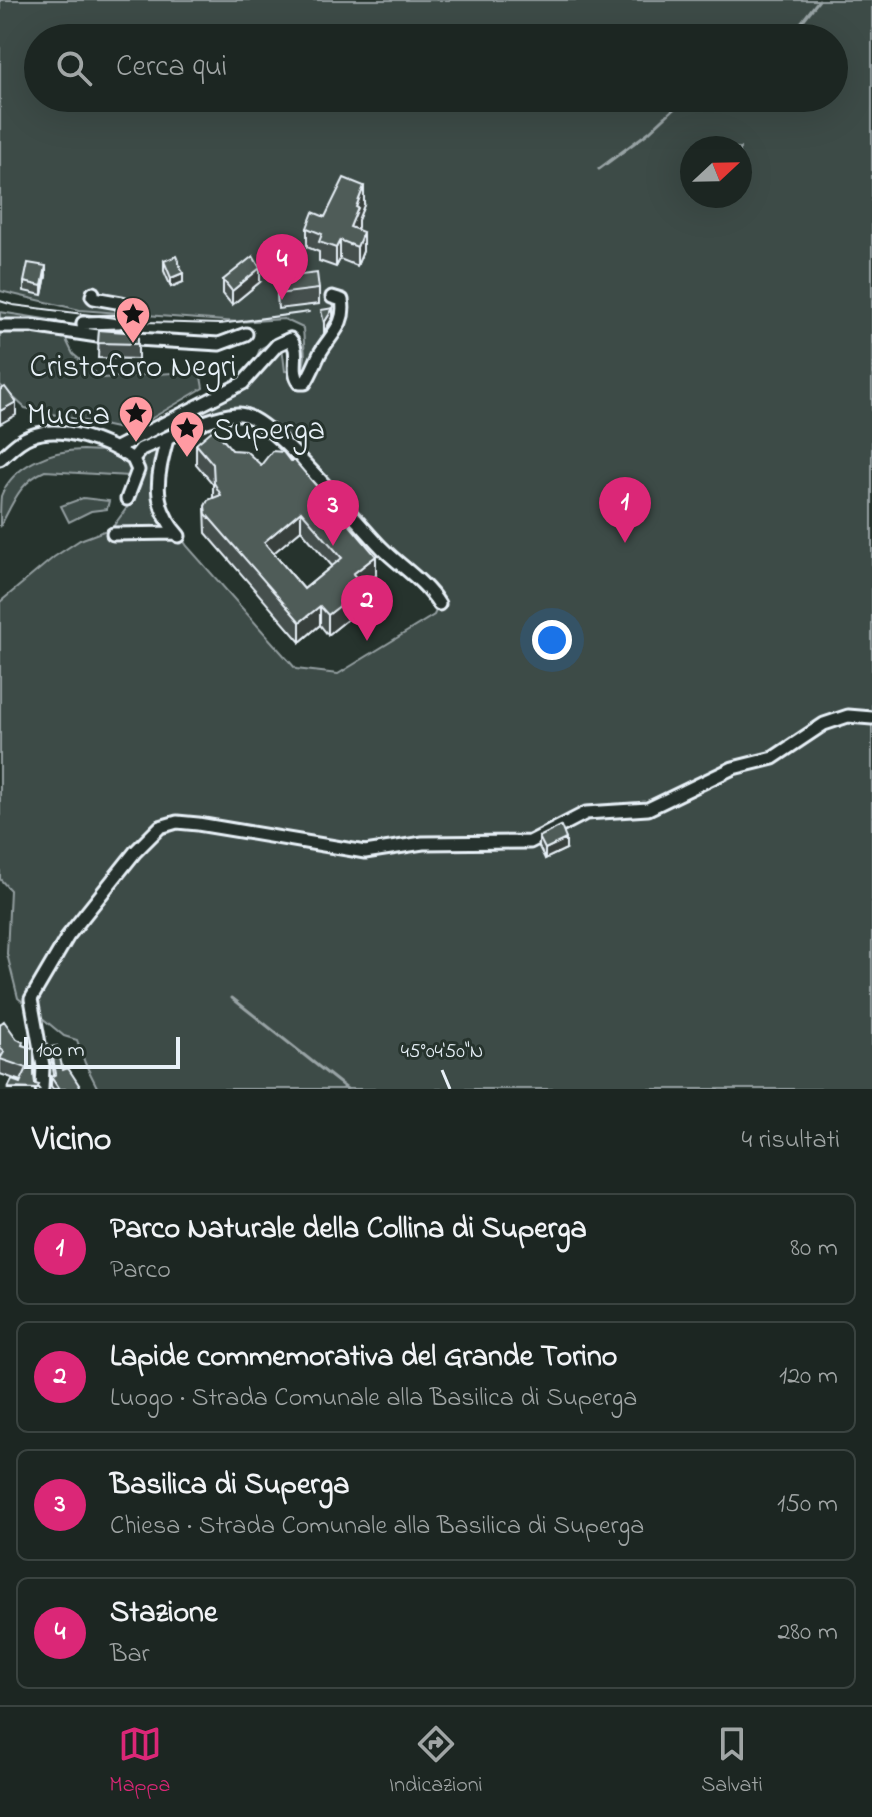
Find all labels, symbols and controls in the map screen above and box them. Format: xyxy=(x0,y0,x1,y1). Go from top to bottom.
search box xyxy=(24,24,848,112)
icon: search xyxy=(52,46,96,90)
text: Cerca qui xyxy=(116,46,227,90)
north arrow xyxy=(680,136,752,208)
pin: 4 xyxy=(256,234,308,300)
place icon: Cristoforo Negri xyxy=(114,295,152,345)
place label: Cristoforo Negri xyxy=(29,345,237,392)
place label: Mucca xyxy=(27,393,110,440)
place icon: Mucca xyxy=(117,394,155,444)
place label: Superga xyxy=(213,408,325,455)
place icon: Superga xyxy=(168,409,206,459)
pin: 1 xyxy=(599,477,651,543)
pin: 3 xyxy=(307,480,359,546)
pin: 2 xyxy=(341,575,393,641)
your location xyxy=(532,620,572,660)
scale bar xyxy=(24,1033,180,1069)
text: 100 m xyxy=(36,1035,85,1067)
text: 45°04'50"N xyxy=(401,1038,483,1067)
text: Vicino xyxy=(32,1116,111,1166)
text: 4 risultati xyxy=(741,1122,840,1160)
text: Parco Naturale della Collina di Superga xyxy=(110,1208,587,1252)
text: 1 xyxy=(56,1230,64,1268)
text: 80 m xyxy=(790,1230,838,1268)
text: Parco xyxy=(110,1252,171,1290)
text: Lapide commemorativa del Grande Torino xyxy=(110,1336,617,1380)
text: 2 xyxy=(54,1358,66,1396)
text: 120 m xyxy=(779,1358,838,1396)
text: Luogo · Strada Comunale alla Basilica di Superga xyxy=(110,1380,637,1418)
text: Basilica di Superga xyxy=(110,1464,349,1508)
text: 3 xyxy=(55,1486,65,1524)
text: 150 m xyxy=(777,1486,838,1524)
text: Chiesa · Strada Comunale alla Basilica di Superga xyxy=(110,1508,644,1546)
text: Stazione xyxy=(110,1592,217,1636)
text: 4 xyxy=(55,1614,65,1652)
text: 280 m xyxy=(777,1614,838,1652)
text: Bar xyxy=(110,1636,150,1674)
tab: Mappa xyxy=(109,1722,170,1802)
tab: Indicazioni xyxy=(389,1722,483,1802)
tab: Salvati xyxy=(701,1722,763,1802)

